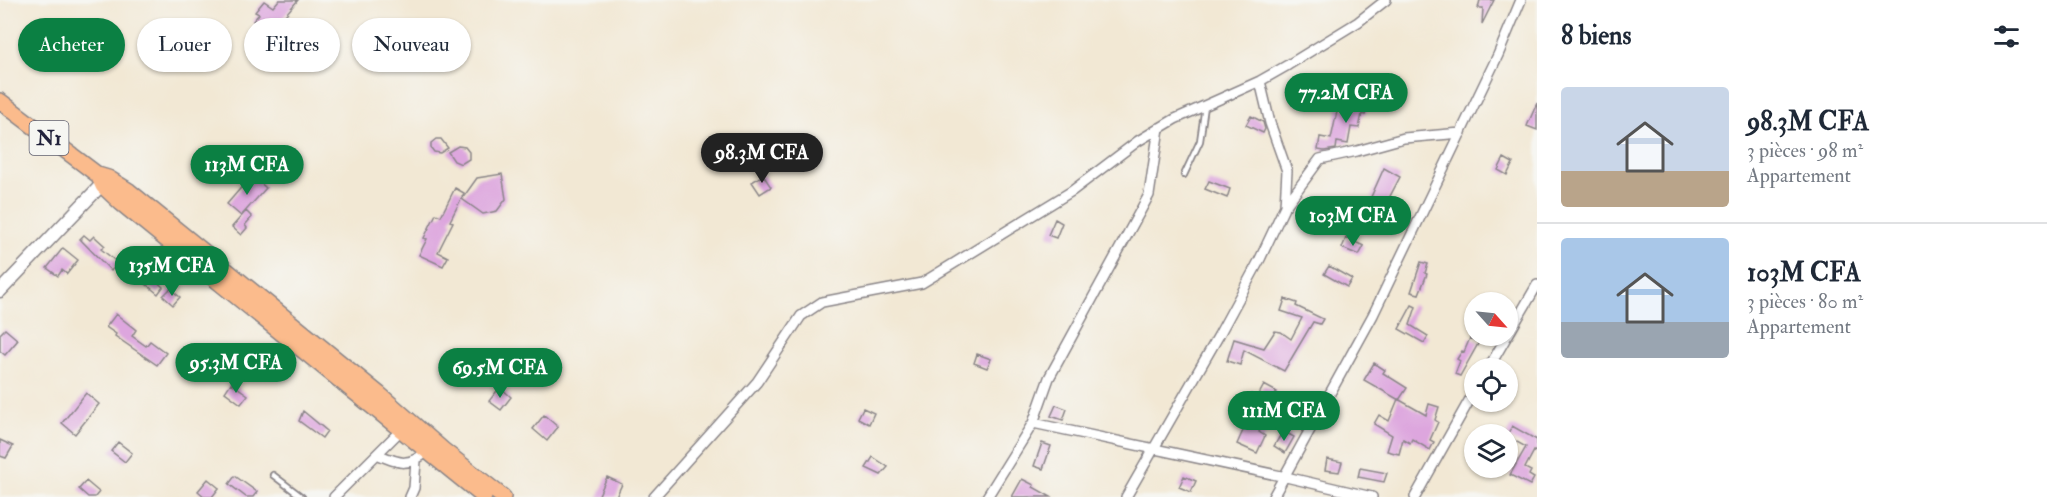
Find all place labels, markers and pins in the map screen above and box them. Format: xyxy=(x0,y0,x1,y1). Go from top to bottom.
pin: 77.2M CFA xyxy=(1277,73,1415,124)
pin: 98.3M CFA xyxy=(693,133,831,184)
pin: 113M CFA xyxy=(185,145,309,196)
pin: 103M CFA xyxy=(1291,196,1415,247)
pin: 135M CFA xyxy=(110,246,234,297)
pin: 95.3M CFA xyxy=(167,343,305,394)
pin: 69.5M CFA xyxy=(431,348,569,399)
pin: 111M CFA xyxy=(1222,391,1346,442)

